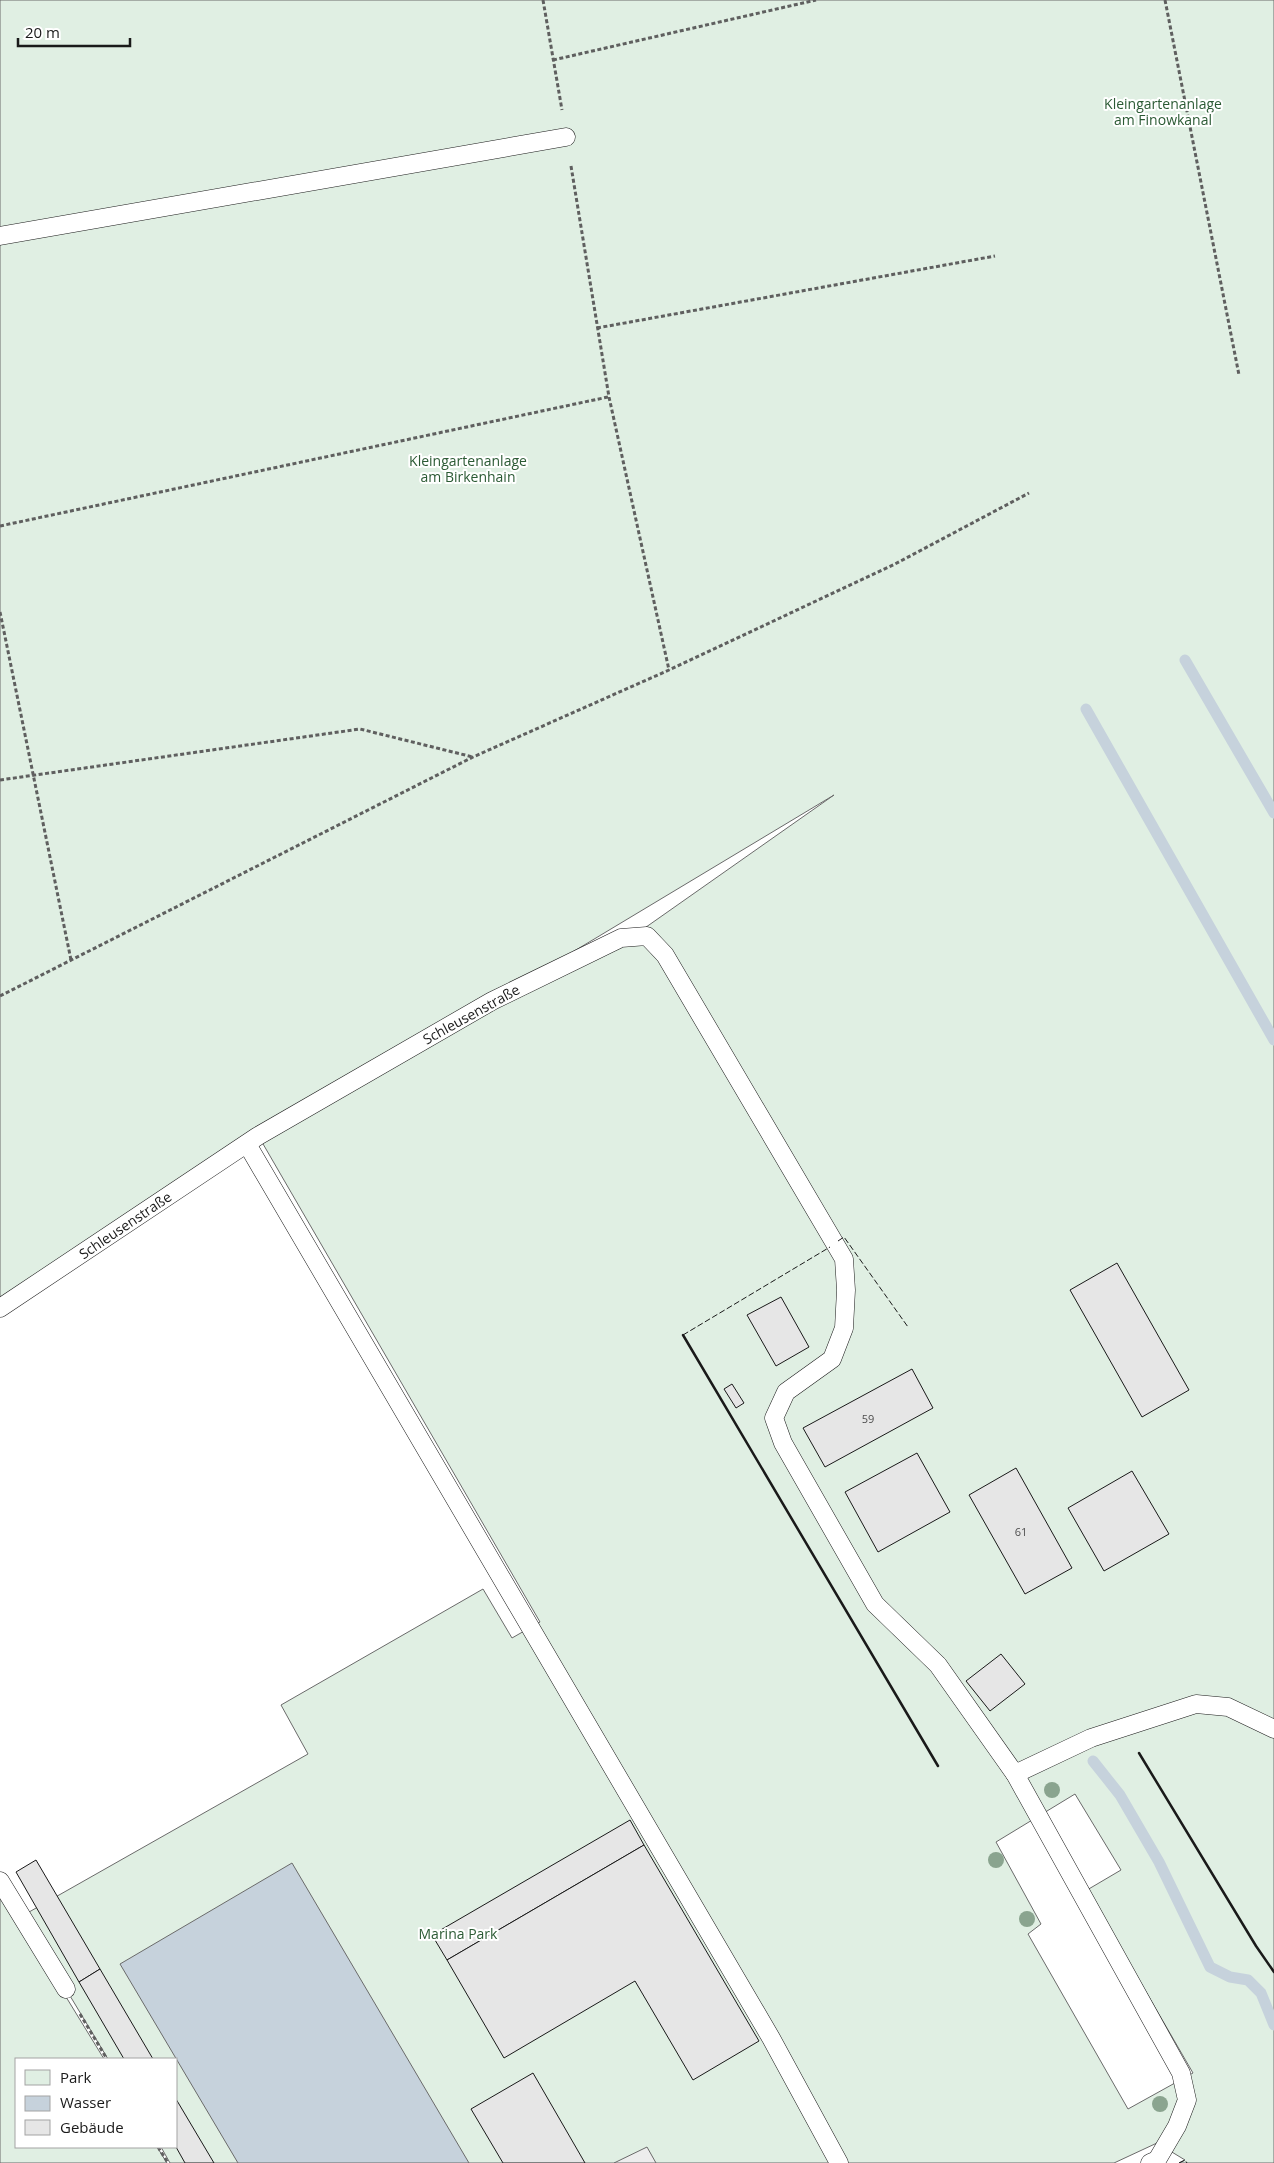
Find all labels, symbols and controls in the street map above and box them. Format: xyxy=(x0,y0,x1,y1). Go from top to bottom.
scale bar xyxy=(18,15,130,47)
text: 20 m xyxy=(25,22,60,42)
park label: Kleingartenanlage am Finowkanal xyxy=(1104,94,1222,129)
park label: Kleingartenanlage am Birkenhain xyxy=(409,451,527,486)
street label: Schleusenstraße xyxy=(419,979,523,1048)
street label: Schleusenstraße xyxy=(75,1187,175,1263)
house number: 59 xyxy=(862,1411,874,1426)
house number: 61 xyxy=(1015,1524,1027,1539)
park label: Marina Park xyxy=(419,1924,498,1943)
legend xyxy=(15,2058,178,2148)
text: Park xyxy=(60,2067,91,2087)
text: Wasser xyxy=(60,2092,111,2112)
text: Gebäude xyxy=(60,2117,124,2137)

